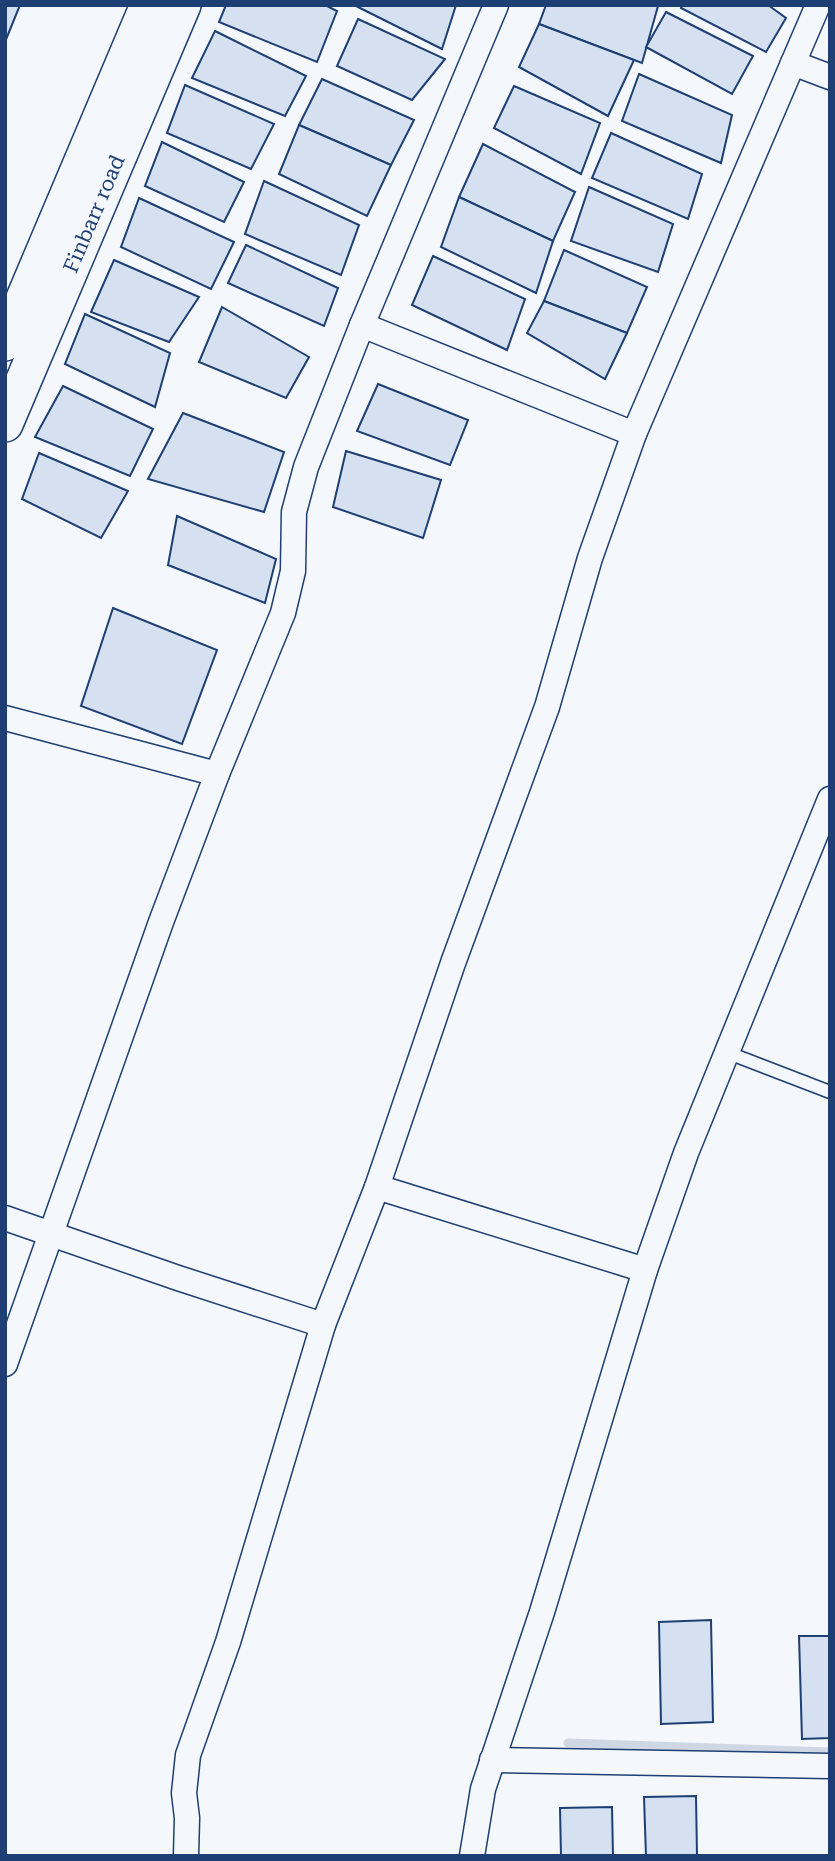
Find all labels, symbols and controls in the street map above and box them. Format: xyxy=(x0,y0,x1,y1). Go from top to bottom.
street label: Finbarr road xyxy=(58,151,130,276)

